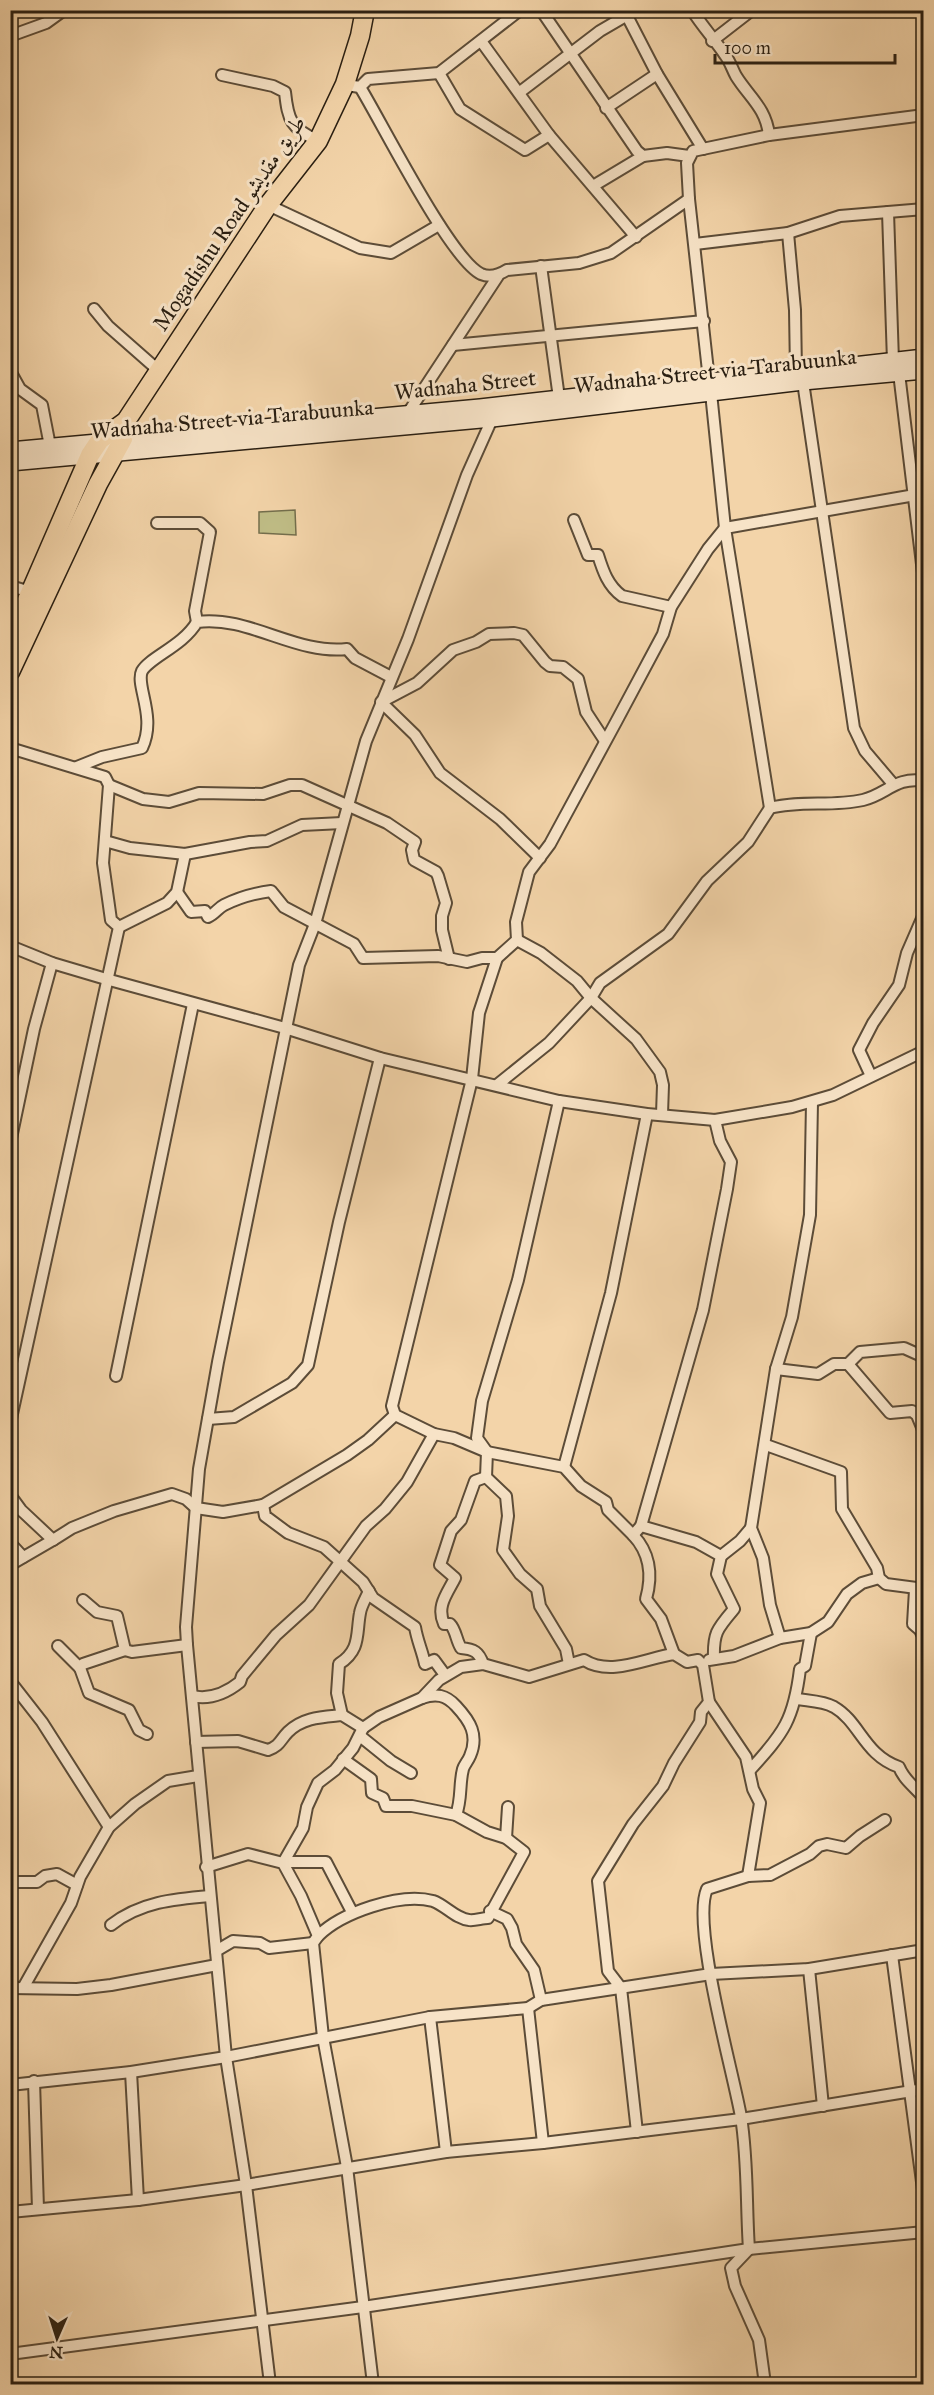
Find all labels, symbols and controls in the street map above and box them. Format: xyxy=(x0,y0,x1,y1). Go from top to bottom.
scale bar xyxy=(715,27,895,65)
text: 100 m xyxy=(724,37,771,59)
street label: Mogadishu Road طريق مقديشو xyxy=(147,110,312,336)
street label: Wadnaha Street via Tarabuunka xyxy=(572,343,858,399)
street label: Wadnaha Street xyxy=(393,364,537,406)
street label: Wadnaha Street via Tarabuunka xyxy=(89,393,375,445)
north arrow xyxy=(27,2308,87,2368)
text: N xyxy=(49,2343,64,2362)

